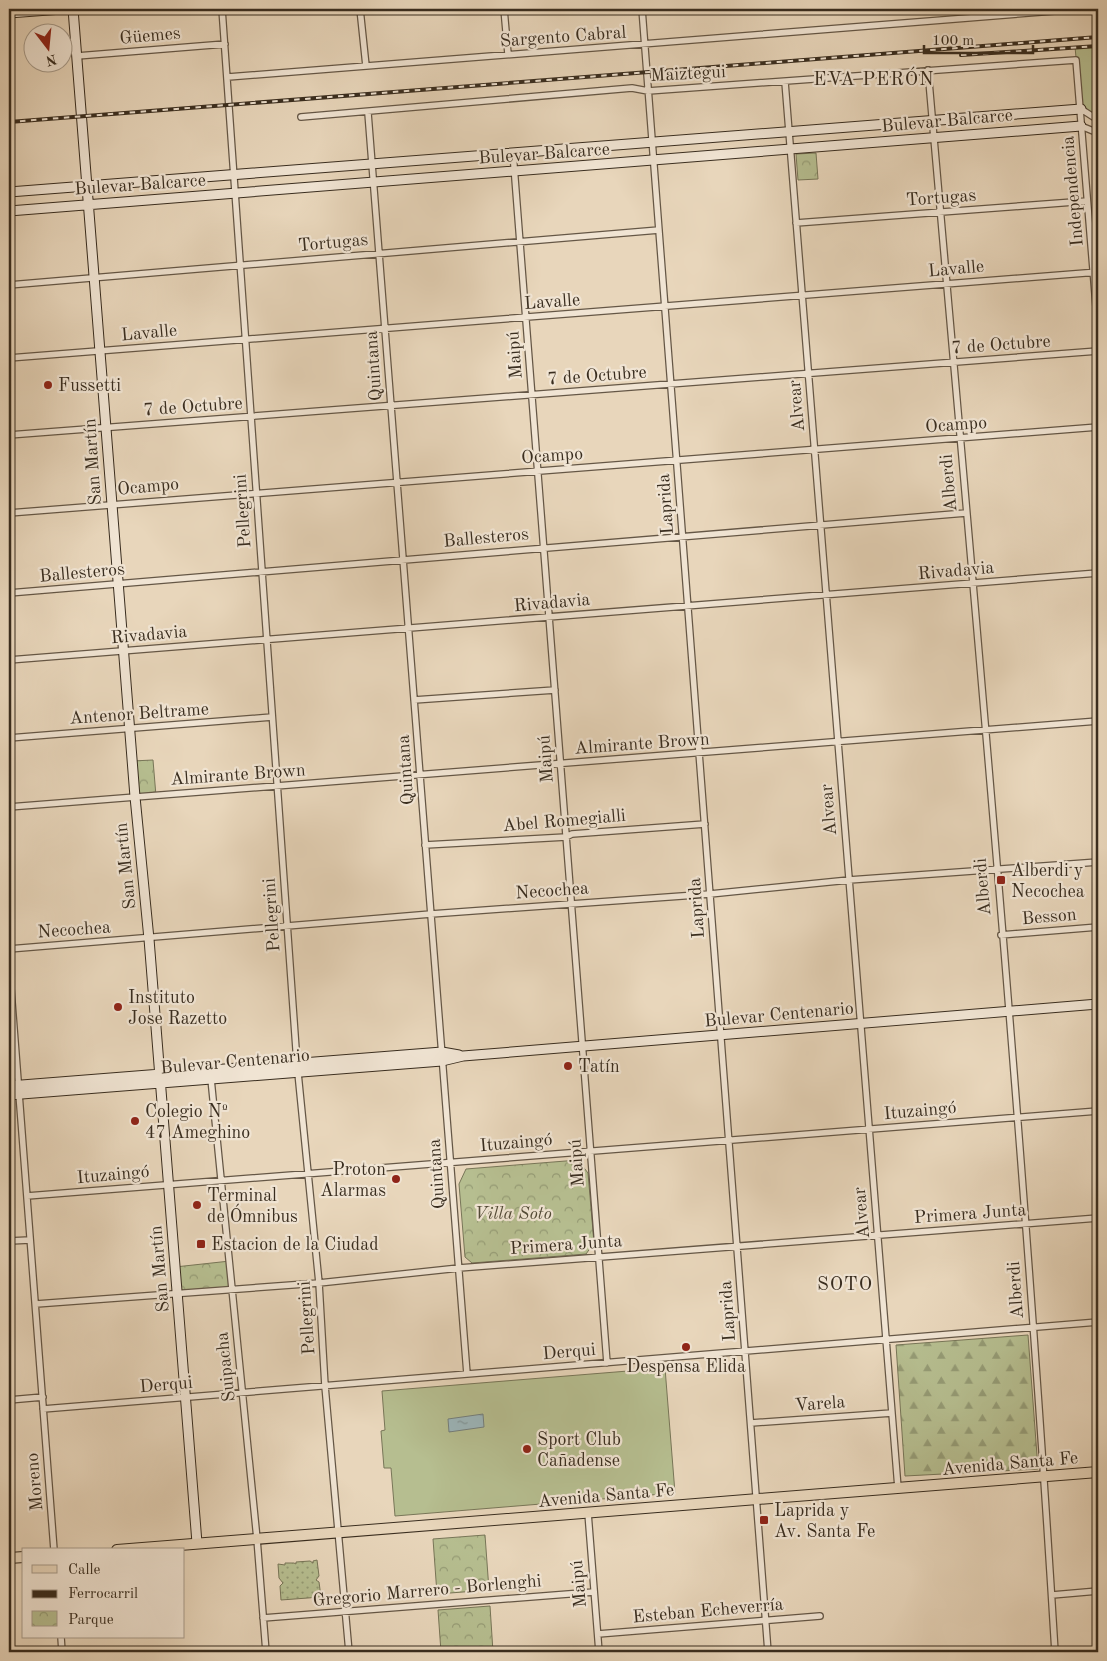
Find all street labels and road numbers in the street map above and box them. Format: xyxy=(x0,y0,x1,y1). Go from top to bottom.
street label: Güemes xyxy=(119,24,182,48)
street label: Sargento Cabral xyxy=(499,24,627,50)
street label: Maiztegui xyxy=(650,63,726,85)
street label: Bulevar Balcarce xyxy=(881,106,1014,136)
street label: Independencia xyxy=(1059,135,1087,247)
street label: Bulevar Balcarce xyxy=(478,140,610,168)
street label: Bulevar Balcarce xyxy=(74,171,206,199)
street label: Tortugas xyxy=(905,187,977,209)
street label: Tortugas xyxy=(297,231,369,255)
street label: Lavalle xyxy=(927,258,985,280)
street label: Lavalle xyxy=(523,291,581,313)
street label: Lavalle xyxy=(120,322,178,344)
street label: Quintana xyxy=(363,330,385,402)
street label: Maipú xyxy=(504,330,526,379)
street label: 7 de Octubre xyxy=(951,333,1051,357)
street label: 7 de Octubre xyxy=(547,364,647,388)
street label: Alvear xyxy=(786,379,808,433)
street label: 7 de Octubre xyxy=(143,395,243,419)
street label: Ocampo xyxy=(925,414,988,436)
street label: San Martín xyxy=(81,418,105,506)
street label: Ocampo xyxy=(521,445,584,467)
street label: Alberdi xyxy=(938,453,960,512)
street label: Pellegrini xyxy=(231,473,255,549)
street label: Laprida xyxy=(655,473,677,535)
street label: Ocampo xyxy=(116,475,180,499)
street label: Ballesteros xyxy=(443,525,530,551)
street label: Rivadavia xyxy=(917,559,995,583)
street label: Ballesteros xyxy=(39,560,126,586)
street label: Rivadavia xyxy=(513,591,591,615)
street label: Rivadavia xyxy=(110,623,188,647)
street label: Antenor Beltrame xyxy=(69,700,209,728)
street label: Almirante Brown xyxy=(574,730,711,758)
street label: Quintana xyxy=(395,734,417,806)
street label: Maipú xyxy=(535,734,557,783)
street label: Almirante Brown xyxy=(170,761,307,789)
street label: Alvear xyxy=(818,783,840,837)
street label: Abel Romegialli xyxy=(502,807,627,835)
street label: San Martín xyxy=(112,821,139,910)
street label: Alberdi xyxy=(972,857,994,916)
street label: Pellegrini xyxy=(260,877,284,953)
street label: Laprida xyxy=(686,877,708,939)
street label: Necochea xyxy=(515,879,590,903)
street label: Besson xyxy=(1021,906,1078,928)
street label: Necochea xyxy=(37,918,112,942)
street label: Bulevar Centenario xyxy=(704,999,855,1030)
street label: Bulevar Centenario xyxy=(160,1046,311,1077)
street label: Ituzaingó xyxy=(883,1099,957,1123)
street label: Ituzaingó xyxy=(479,1131,553,1155)
street label: Quintana xyxy=(426,1138,448,1210)
street label: Maipú xyxy=(566,1138,588,1187)
street label: Ituzaingó xyxy=(76,1163,150,1187)
street label: Alvear xyxy=(851,1186,873,1240)
street label: Primera Junta xyxy=(913,1201,1027,1227)
street label: San Martín xyxy=(147,1224,173,1313)
street label: Primera Junta xyxy=(509,1232,623,1258)
street label: Alberdi xyxy=(1005,1260,1027,1319)
street label: Pellegrini xyxy=(295,1280,319,1356)
street label: Laprida xyxy=(717,1280,739,1342)
street label: Suipacha xyxy=(213,1331,239,1403)
street label: Derqui xyxy=(542,1341,597,1363)
street label: Derqui xyxy=(139,1374,194,1396)
street label: Varela xyxy=(794,1393,846,1415)
street label: Avenida Santa Fe xyxy=(941,1449,1079,1479)
street label: Moreno xyxy=(23,1452,47,1512)
street label: Avenida Santa Fe xyxy=(537,1481,675,1511)
street label: Maipú xyxy=(568,1559,590,1608)
street label: Gregorio Marrero - Borlenghi xyxy=(312,1572,542,1610)
street label: Esteban Echeverría xyxy=(632,1595,784,1627)

